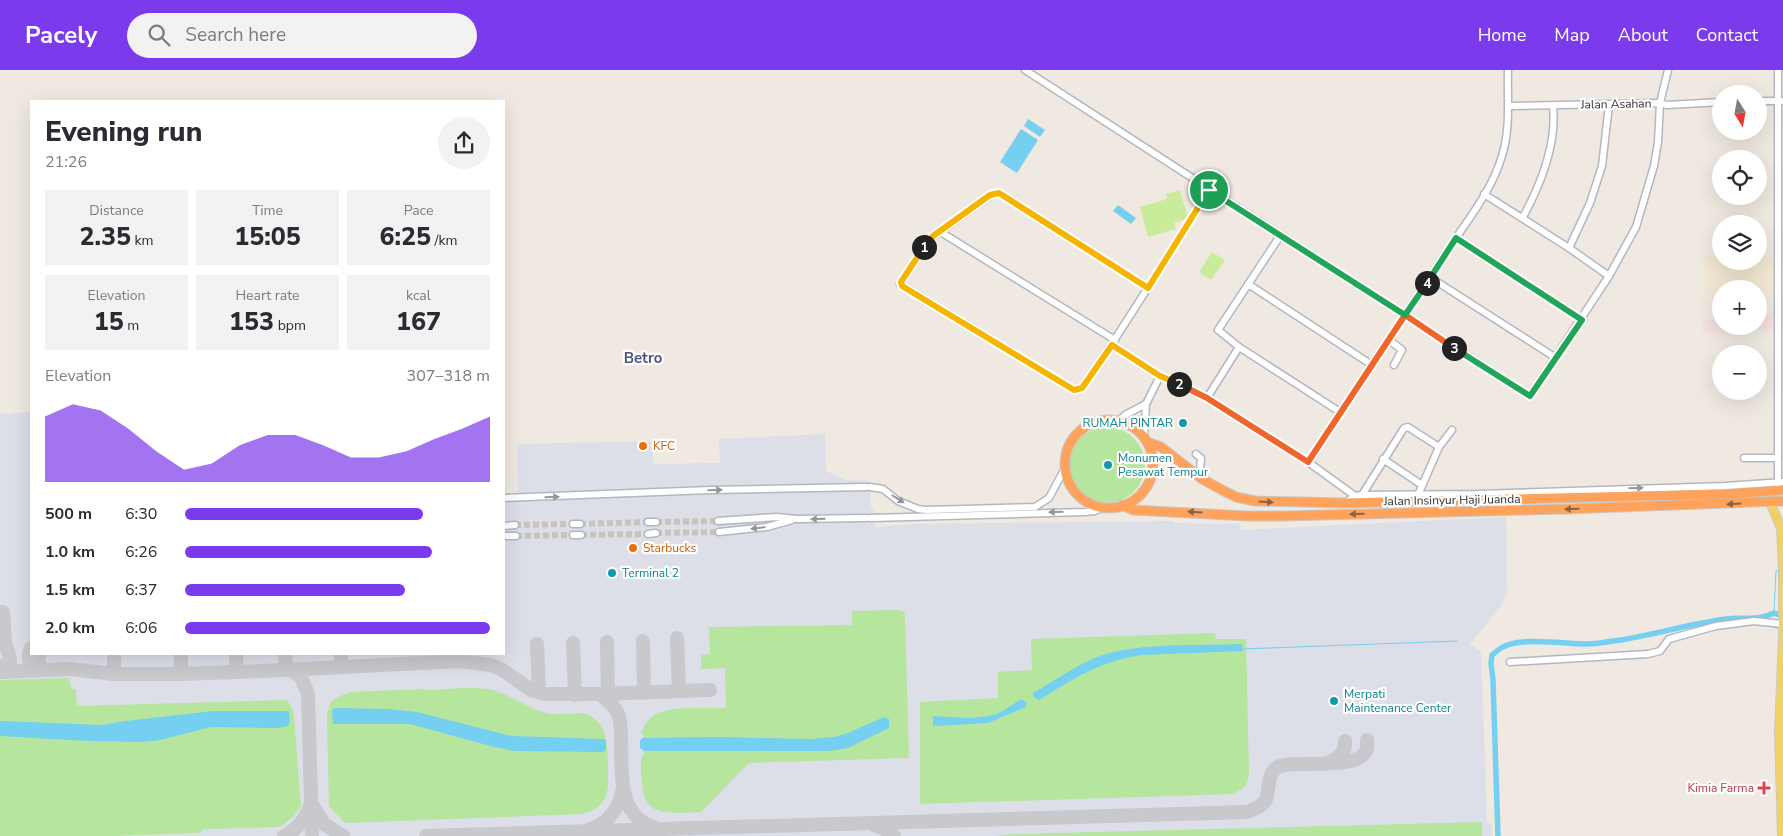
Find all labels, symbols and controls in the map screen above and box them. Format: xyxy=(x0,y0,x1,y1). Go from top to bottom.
search box xyxy=(127,13,477,58)
text: Pacely xyxy=(25,19,97,51)
icon: search xyxy=(145,21,173,49)
text: Search here xyxy=(185,22,286,48)
text: Home xyxy=(1478,23,1526,47)
text: Map xyxy=(1554,23,1590,47)
text: About xyxy=(1618,23,1668,47)
text: Contact xyxy=(1696,23,1758,47)
north arrow xyxy=(1712,85,1768,140)
map controls xyxy=(1712,85,1767,400)
street label: Jalan Asahan xyxy=(1579,95,1652,113)
text: Evening run xyxy=(45,113,202,151)
button: share xyxy=(438,117,490,169)
button: locate xyxy=(1712,150,1767,205)
text: 21:26 xyxy=(45,151,87,173)
pin xyxy=(1188,169,1230,211)
icon: arrive xyxy=(1195,176,1223,204)
text: Distance xyxy=(89,201,144,220)
text: Time xyxy=(252,201,283,220)
text: Pace xyxy=(404,201,433,220)
button: layers xyxy=(1712,215,1767,270)
text: 2.35 xyxy=(79,220,131,254)
text: 15:05 xyxy=(234,220,301,254)
text: 6:25 xyxy=(379,220,431,254)
text: km xyxy=(131,231,154,250)
text: /km xyxy=(431,231,458,250)
pin: 1 xyxy=(912,234,936,260)
text: 1 xyxy=(920,238,929,257)
pin: 4 xyxy=(1414,270,1440,296)
text: 4 xyxy=(1423,274,1432,293)
button: + xyxy=(1712,280,1767,335)
text: Elevation xyxy=(88,286,145,305)
text: Heart rate xyxy=(235,286,300,305)
text: kcal xyxy=(406,286,431,305)
text: 15 xyxy=(94,305,124,339)
text: 153 xyxy=(229,305,274,339)
text: 167 xyxy=(396,305,441,339)
text: m xyxy=(124,316,139,335)
text: bpm xyxy=(274,316,306,335)
pin: 3 xyxy=(1442,336,1466,360)
text: 3 xyxy=(1450,339,1459,358)
button: − xyxy=(1712,345,1767,400)
district label: Betro xyxy=(624,348,663,368)
text: Elevation xyxy=(45,365,111,387)
text: 307–318 m xyxy=(407,365,490,387)
pin: 2 xyxy=(1166,372,1192,396)
text: 2 xyxy=(1175,375,1184,394)
place label: RUMAH PINTAR xyxy=(1082,415,1173,431)
marker: RUMAH PINTAR xyxy=(1177,417,1189,429)
place label: KFC xyxy=(653,438,675,454)
marker: KFC xyxy=(637,440,649,452)
place label: Monumen Pesawat Tempur xyxy=(1118,450,1209,480)
marker: Monumen Pesawat Tempur xyxy=(1102,459,1114,471)
one-way arrow xyxy=(1628,484,1644,492)
one-way arrow xyxy=(707,486,723,494)
street label: Jalan Insinyur Haji Juanda xyxy=(1382,491,1521,509)
one-way arrow xyxy=(545,492,561,500)
one-way arrow xyxy=(891,494,905,504)
one-way arrow xyxy=(1259,498,1275,506)
one-way arrow xyxy=(1726,500,1742,508)
text: 500 m xyxy=(45,503,92,525)
text: 6:30 xyxy=(125,503,157,525)
one-way arrow xyxy=(1564,505,1580,513)
one-way arrow xyxy=(1186,508,1202,516)
one-way arrow xyxy=(1048,509,1064,517)
one-way arrow xyxy=(1349,511,1365,519)
one-way arrow xyxy=(810,515,826,523)
one-way arrow xyxy=(749,524,765,532)
place label: Starbucks xyxy=(643,540,696,556)
text: 1.0 km xyxy=(45,541,95,563)
text: 6:26 xyxy=(125,541,157,563)
marker: Starbucks xyxy=(627,542,639,554)
place label: Terminal 2 xyxy=(622,565,679,581)
marker: Terminal 2 xyxy=(606,567,618,579)
text: 1.5 km xyxy=(45,579,95,601)
text: 6:37 xyxy=(125,579,157,601)
text: 2.0 km xyxy=(45,617,95,639)
text: 6:06 xyxy=(125,617,157,639)
place label: Merpati Maintenance Center xyxy=(1344,686,1452,716)
marker: Merpati Maintenance Center xyxy=(1328,695,1340,707)
place label: Kimia Farma xyxy=(1688,780,1754,796)
marker: Kimia Farma xyxy=(1758,782,1770,794)

